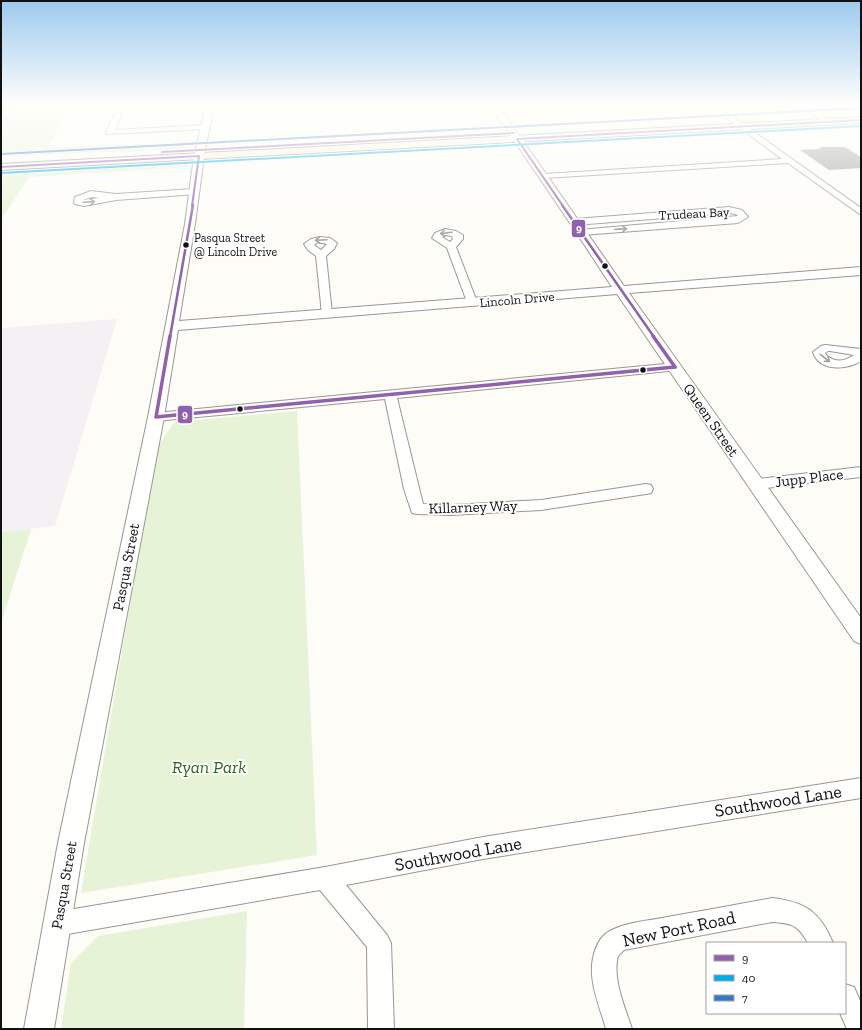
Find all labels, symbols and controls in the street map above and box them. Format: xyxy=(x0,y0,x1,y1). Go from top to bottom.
one-way arrow xyxy=(82,199,95,206)
street label: Trudeau Bay xyxy=(658,204,730,223)
line badge: 9 xyxy=(571,219,586,238)
text: 9 xyxy=(576,222,582,235)
one-way arrow xyxy=(614,225,627,232)
one-way arrow xyxy=(439,229,452,237)
place label: Pasqua Street @ Lincoln Drive xyxy=(194,231,277,259)
one-way arrow xyxy=(315,237,328,244)
marker: Pasqua Street @ Lincoln Drive xyxy=(181,240,191,250)
unlabelled marker xyxy=(600,261,610,271)
street label: Lincoln Drive xyxy=(479,289,555,310)
one-way arrow xyxy=(819,354,830,363)
unlabelled marker xyxy=(638,365,648,375)
street label: Queen Street xyxy=(679,380,743,460)
unlabelled marker xyxy=(235,404,245,414)
line badge: 9 xyxy=(177,405,193,424)
text: 9 xyxy=(182,408,188,421)
street label: Jupp Place xyxy=(774,465,844,491)
street label: Killarney Way xyxy=(428,496,518,518)
street label: Pasqua Street xyxy=(109,521,143,612)
park label: Ryan Park xyxy=(172,756,246,778)
street label: Southwood Lane xyxy=(713,780,843,822)
street label: Southwood Lane xyxy=(393,832,523,876)
street label: Pasqua Street xyxy=(47,839,81,930)
street label: New Port Road xyxy=(621,906,738,952)
legend xyxy=(706,942,846,1014)
text: 9 xyxy=(742,951,748,965)
text: 40 xyxy=(742,971,755,985)
text: 7 xyxy=(742,991,748,1005)

